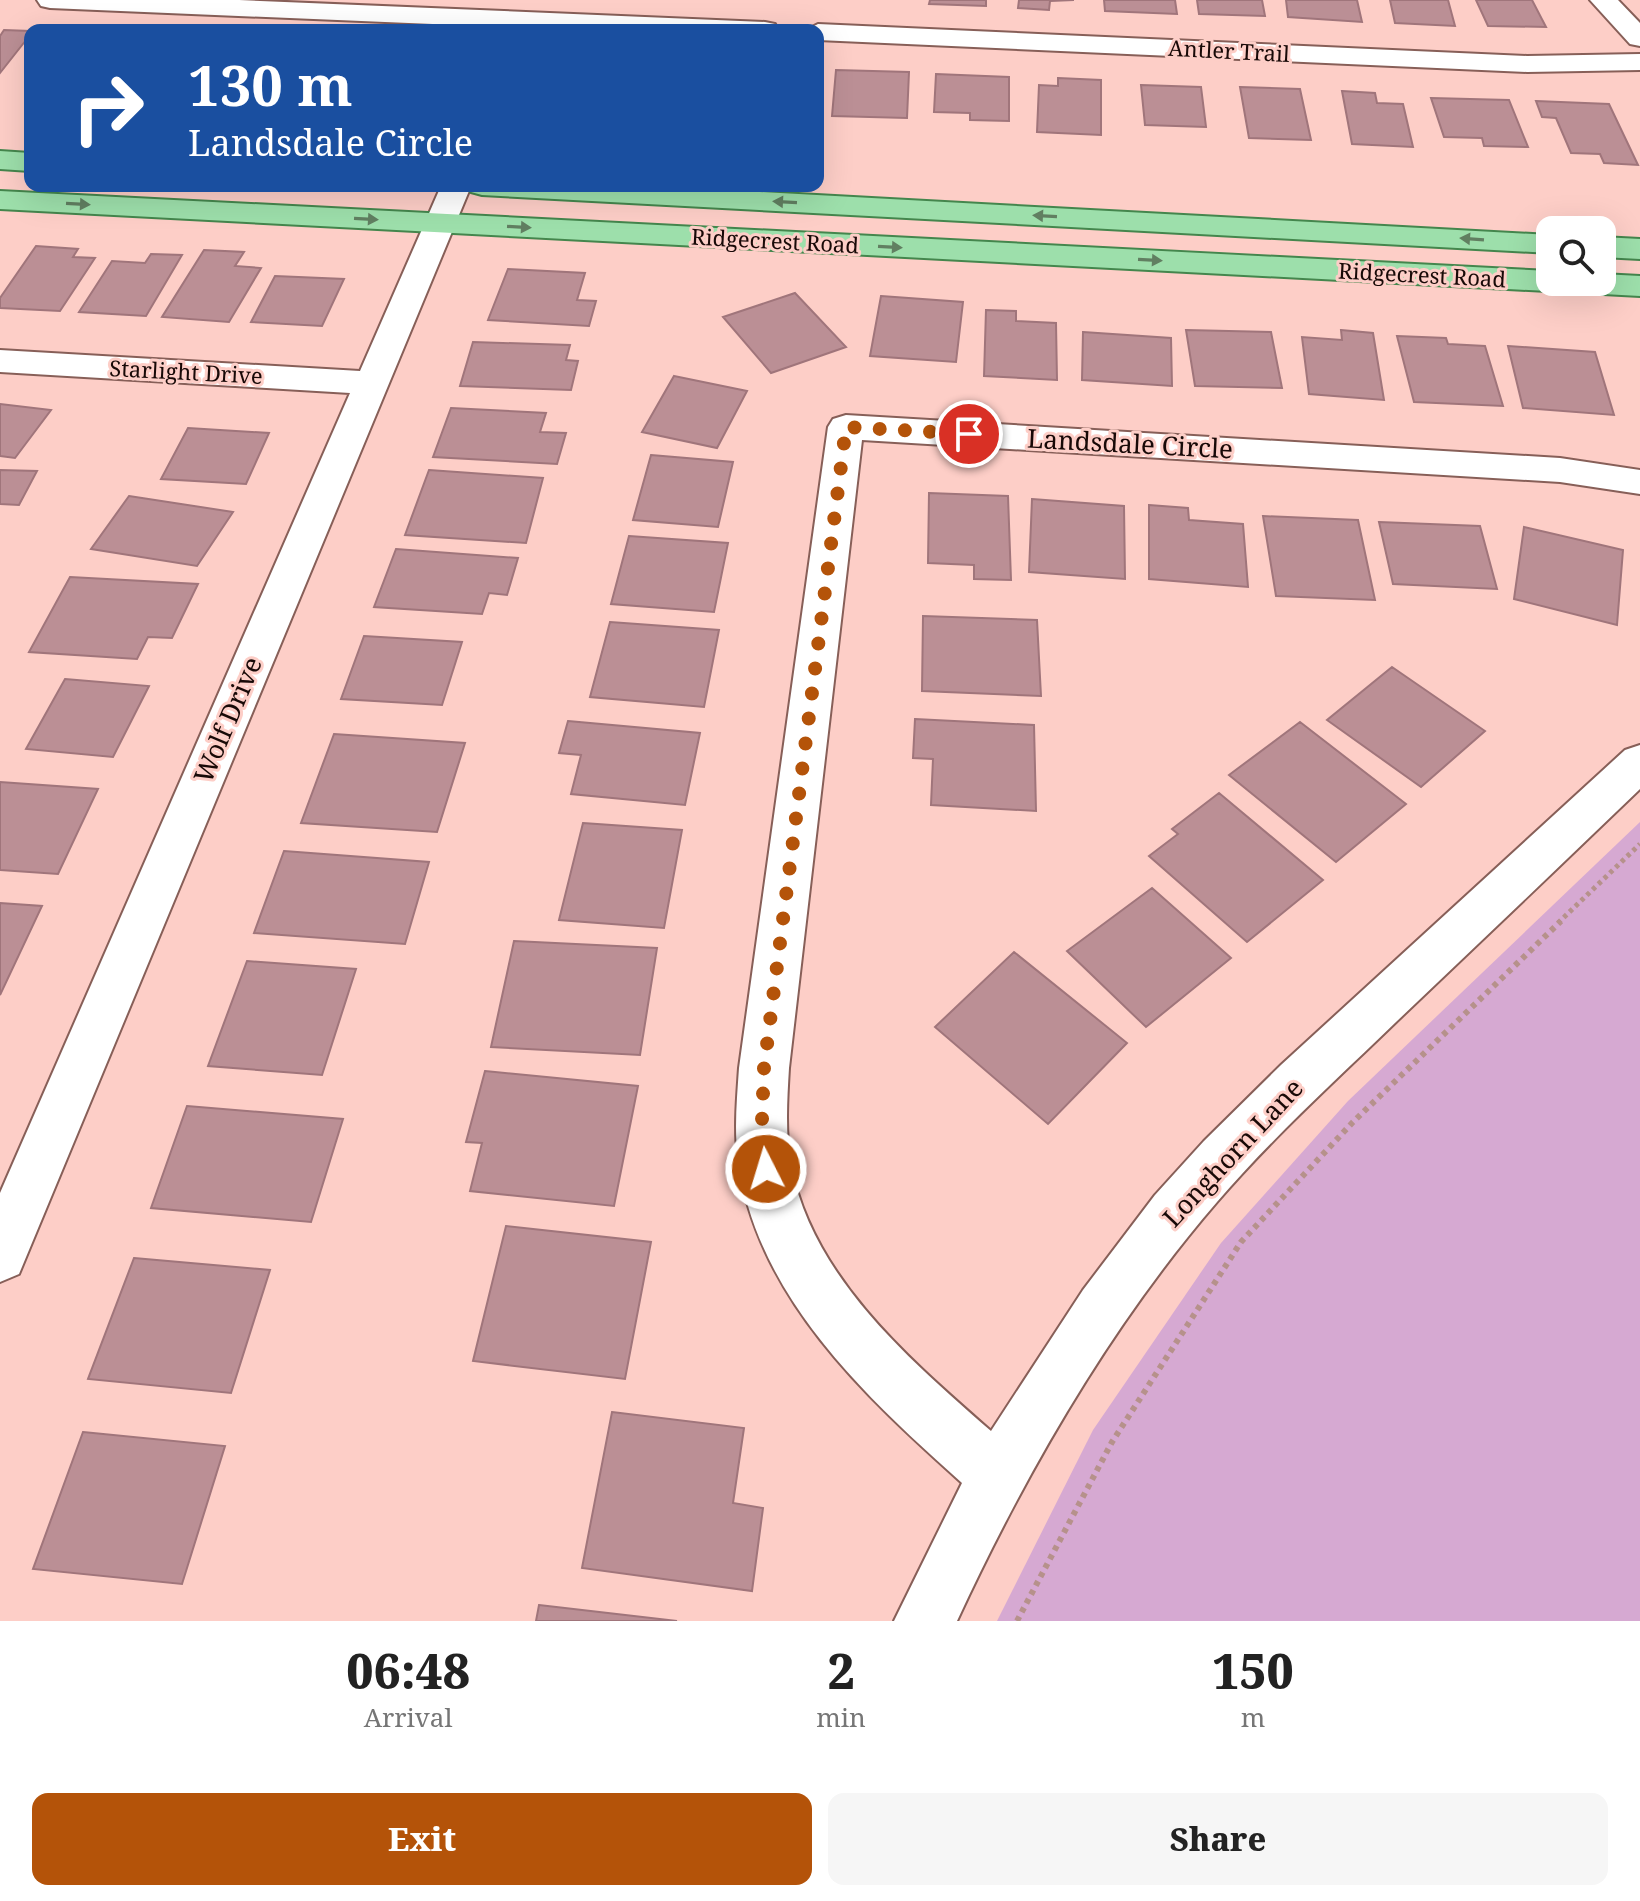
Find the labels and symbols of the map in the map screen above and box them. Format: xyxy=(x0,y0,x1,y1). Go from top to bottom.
street label: Antler Trail xyxy=(1167,32,1291,68)
one-way arrow xyxy=(772,195,797,208)
one-way arrow xyxy=(66,198,91,211)
one-way arrow xyxy=(1032,209,1057,222)
one-way arrow xyxy=(354,213,379,226)
one-way arrow xyxy=(507,221,532,234)
street label: Ridgecrest Road xyxy=(690,221,860,259)
one-way arrow xyxy=(1459,232,1484,245)
one-way arrow xyxy=(878,240,903,253)
one-way arrow xyxy=(1138,254,1163,267)
street label: Ridgecrest Road xyxy=(1337,255,1507,293)
street label: Starlight Drive xyxy=(109,352,263,390)
pin xyxy=(935,400,1003,468)
street label: Landsdale Circle xyxy=(1026,420,1234,466)
street label: Wolf Drive xyxy=(184,651,270,788)
street label: Longhorn Lane xyxy=(1154,1070,1310,1234)
position arrow xyxy=(724,1127,808,1211)

